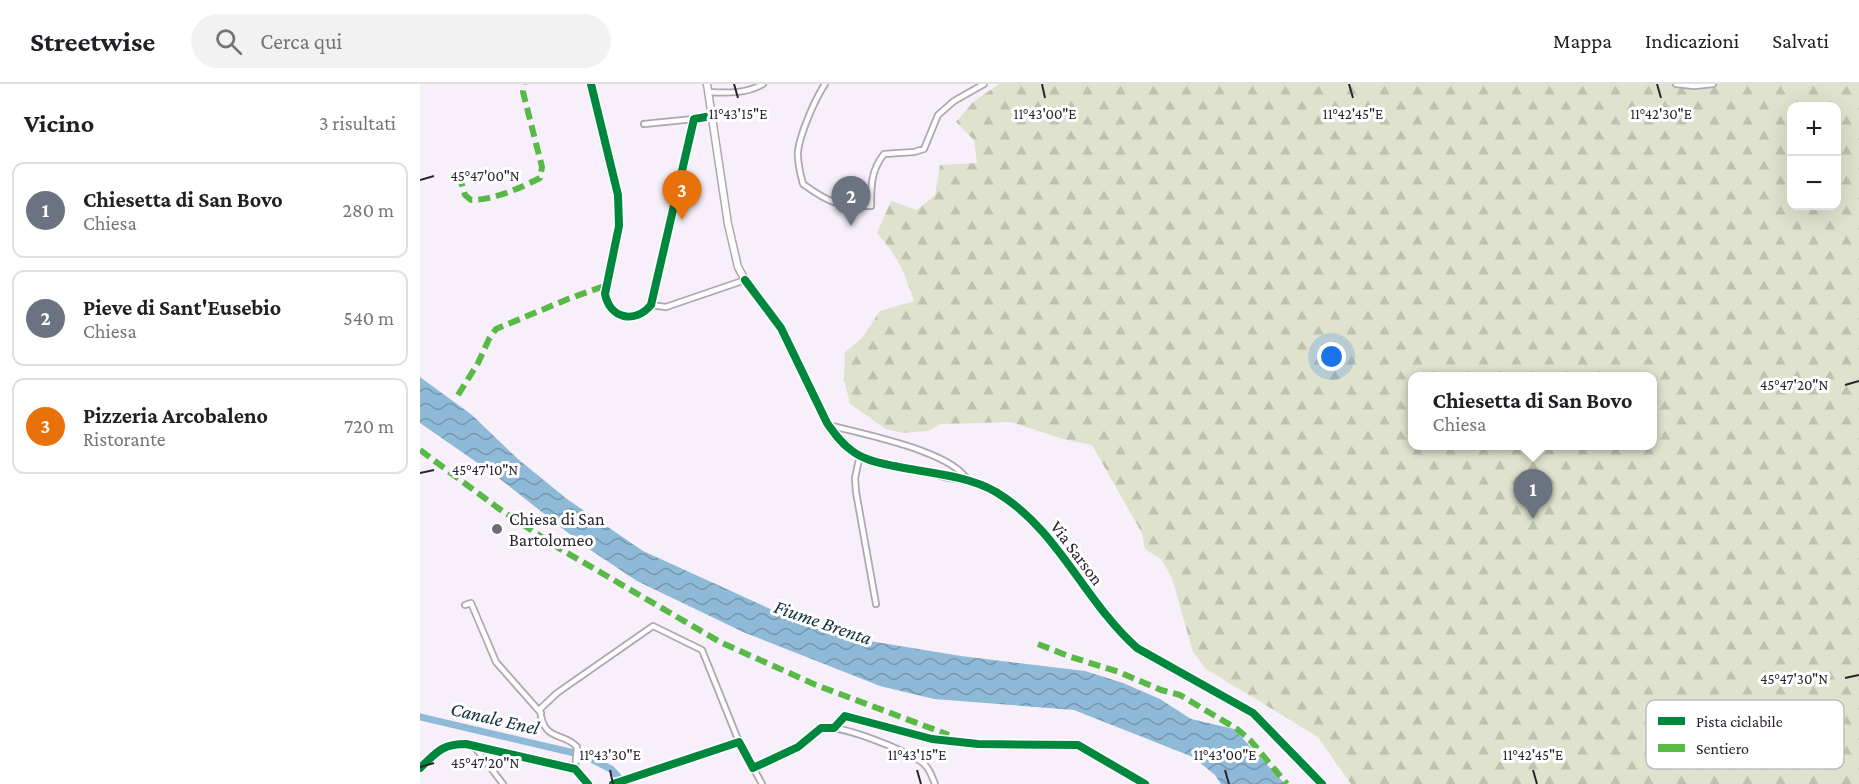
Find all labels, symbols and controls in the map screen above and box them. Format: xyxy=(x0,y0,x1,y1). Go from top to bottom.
search box xyxy=(191,14,611,68)
icon: search xyxy=(212,25,245,58)
text: Streetwise xyxy=(30,26,155,57)
text: Cerca qui xyxy=(260,29,342,54)
text: Mappa xyxy=(1553,29,1612,53)
text: Indicazioni xyxy=(1645,29,1739,53)
text: Salvati xyxy=(1772,29,1829,53)
map controls xyxy=(1787,102,1841,210)
button: + xyxy=(1787,102,1841,156)
text: 11°43'15"E xyxy=(709,106,767,122)
text: 11°43'00"E xyxy=(1014,106,1076,122)
text: 11°42'45"E xyxy=(1323,106,1383,122)
text: 11°42'30"E xyxy=(1630,106,1692,122)
text: Vicino xyxy=(24,109,94,138)
text: 3 risultati xyxy=(319,112,396,134)
button: − xyxy=(1787,156,1841,210)
text: 45°47'00"N xyxy=(450,168,520,184)
pin: 3 xyxy=(662,170,702,220)
pin: 2 xyxy=(832,176,870,226)
text: Chiesetta di San Bovo xyxy=(83,187,283,212)
text: 1 xyxy=(42,199,49,221)
text: 280 m xyxy=(343,199,394,221)
text: Chiesa xyxy=(83,212,137,234)
text: Pieve di Sant'Eusebio xyxy=(83,295,281,320)
text: 2 xyxy=(40,307,51,329)
text: 540 m xyxy=(343,307,394,329)
text: Chiesa xyxy=(83,320,137,342)
your location xyxy=(1317,342,1346,371)
popup xyxy=(1408,372,1657,450)
text: 45°47'20"N xyxy=(1760,377,1828,393)
text: Chiesetta di San Bovo xyxy=(1433,388,1632,413)
text: Pizzeria Arcobaleno xyxy=(83,403,268,428)
text: Chiesa xyxy=(1433,413,1486,435)
text: 3 xyxy=(41,415,50,437)
text: 720 m xyxy=(344,415,394,437)
text: Ristorante xyxy=(83,428,166,450)
text: 45°47'10"N xyxy=(452,462,518,478)
pin: 1 xyxy=(1514,470,1552,519)
place label: Chiesa di San Bartolomeo xyxy=(509,509,605,550)
street label: Via Sarson xyxy=(1046,517,1108,589)
marker: Chiesa di San Bartolomeo xyxy=(490,522,504,536)
water label: Fiume Brenta xyxy=(771,595,875,649)
text: 45°47'30"N xyxy=(1760,671,1828,687)
water label: Canale Enel xyxy=(449,697,543,739)
legend xyxy=(1646,700,1844,769)
text: Pista ciclabile xyxy=(1696,713,1783,730)
text: Sentiero xyxy=(1696,740,1749,757)
text: 11°43'30"E xyxy=(579,747,641,763)
text: 11°43'15"E xyxy=(888,747,946,763)
text: 11°43'00"E xyxy=(1194,747,1256,763)
text: 11°42'45"E xyxy=(1503,747,1563,763)
text: 45°47'20"N xyxy=(451,755,519,771)

